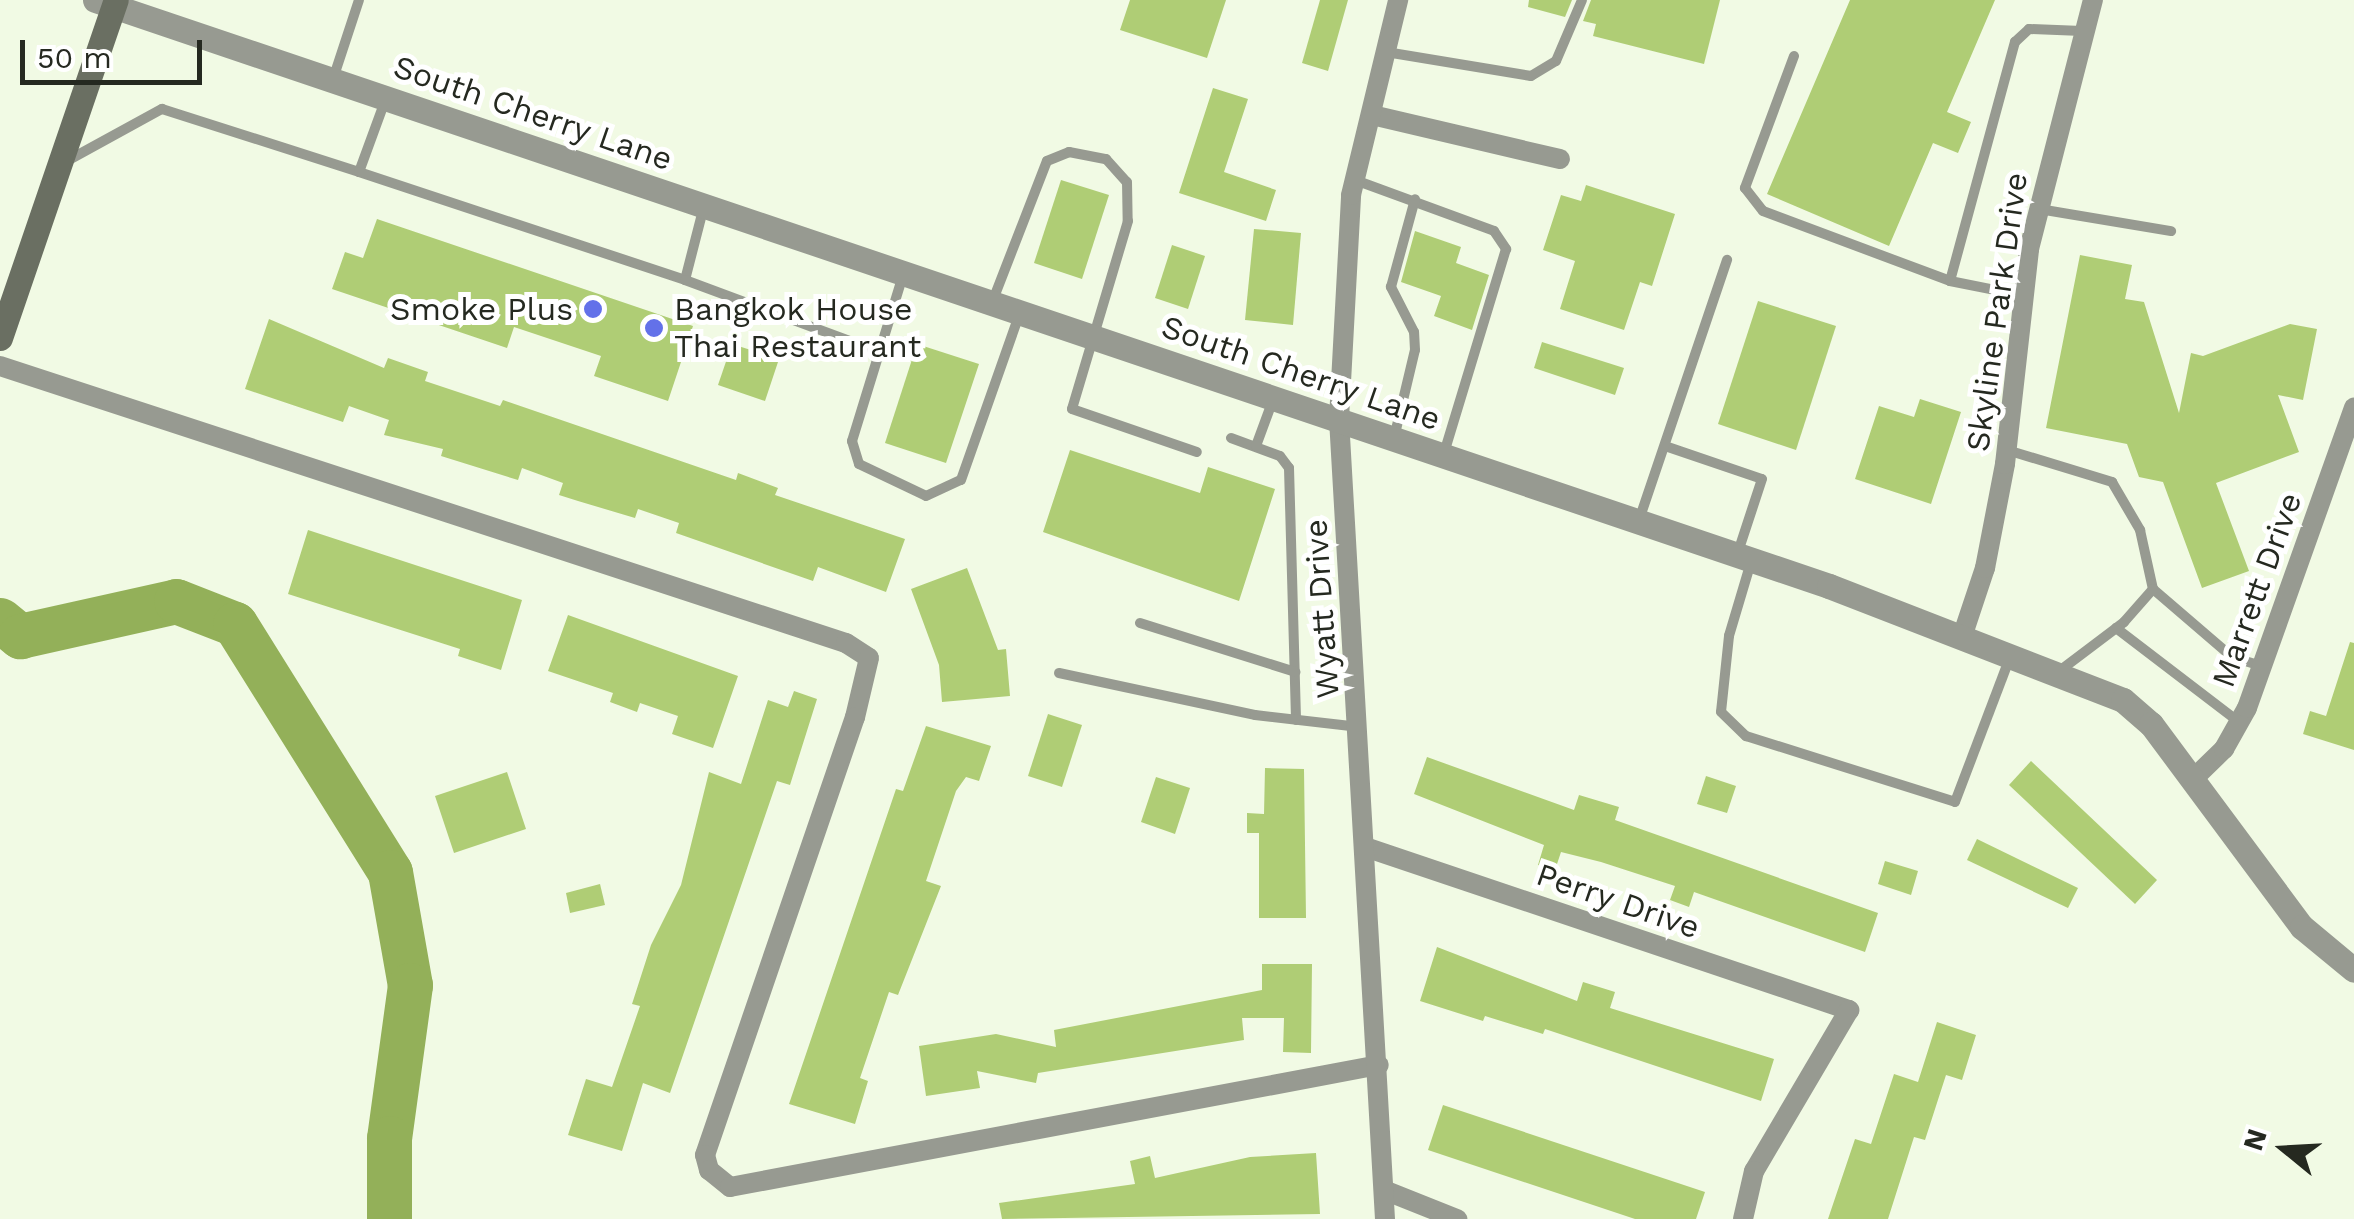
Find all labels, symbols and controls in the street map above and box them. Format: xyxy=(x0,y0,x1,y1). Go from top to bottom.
scale bar xyxy=(25,20,208,82)
text: 50 m xyxy=(37,40,112,75)
street label: South Cherry Lane xyxy=(388,47,678,179)
street label: Skyline Park Drive xyxy=(1958,170,2036,454)
place label: Smoke Plus xyxy=(390,290,573,328)
place label: Bangkok House Thai Restaurant xyxy=(674,291,921,366)
marker: Smoke Plus xyxy=(582,298,604,320)
street label: South Cherry Lane xyxy=(1156,307,1446,439)
marker: Bangkok House Thai Restaurant xyxy=(643,317,665,339)
street label: Marrett Drive xyxy=(2204,488,2310,692)
street label: Wyatt Drive xyxy=(1297,518,1347,700)
street label: Perry Drive xyxy=(1531,855,1705,947)
north arrow xyxy=(2234,1099,2334,1199)
text: N xyxy=(2236,1125,2274,1155)

